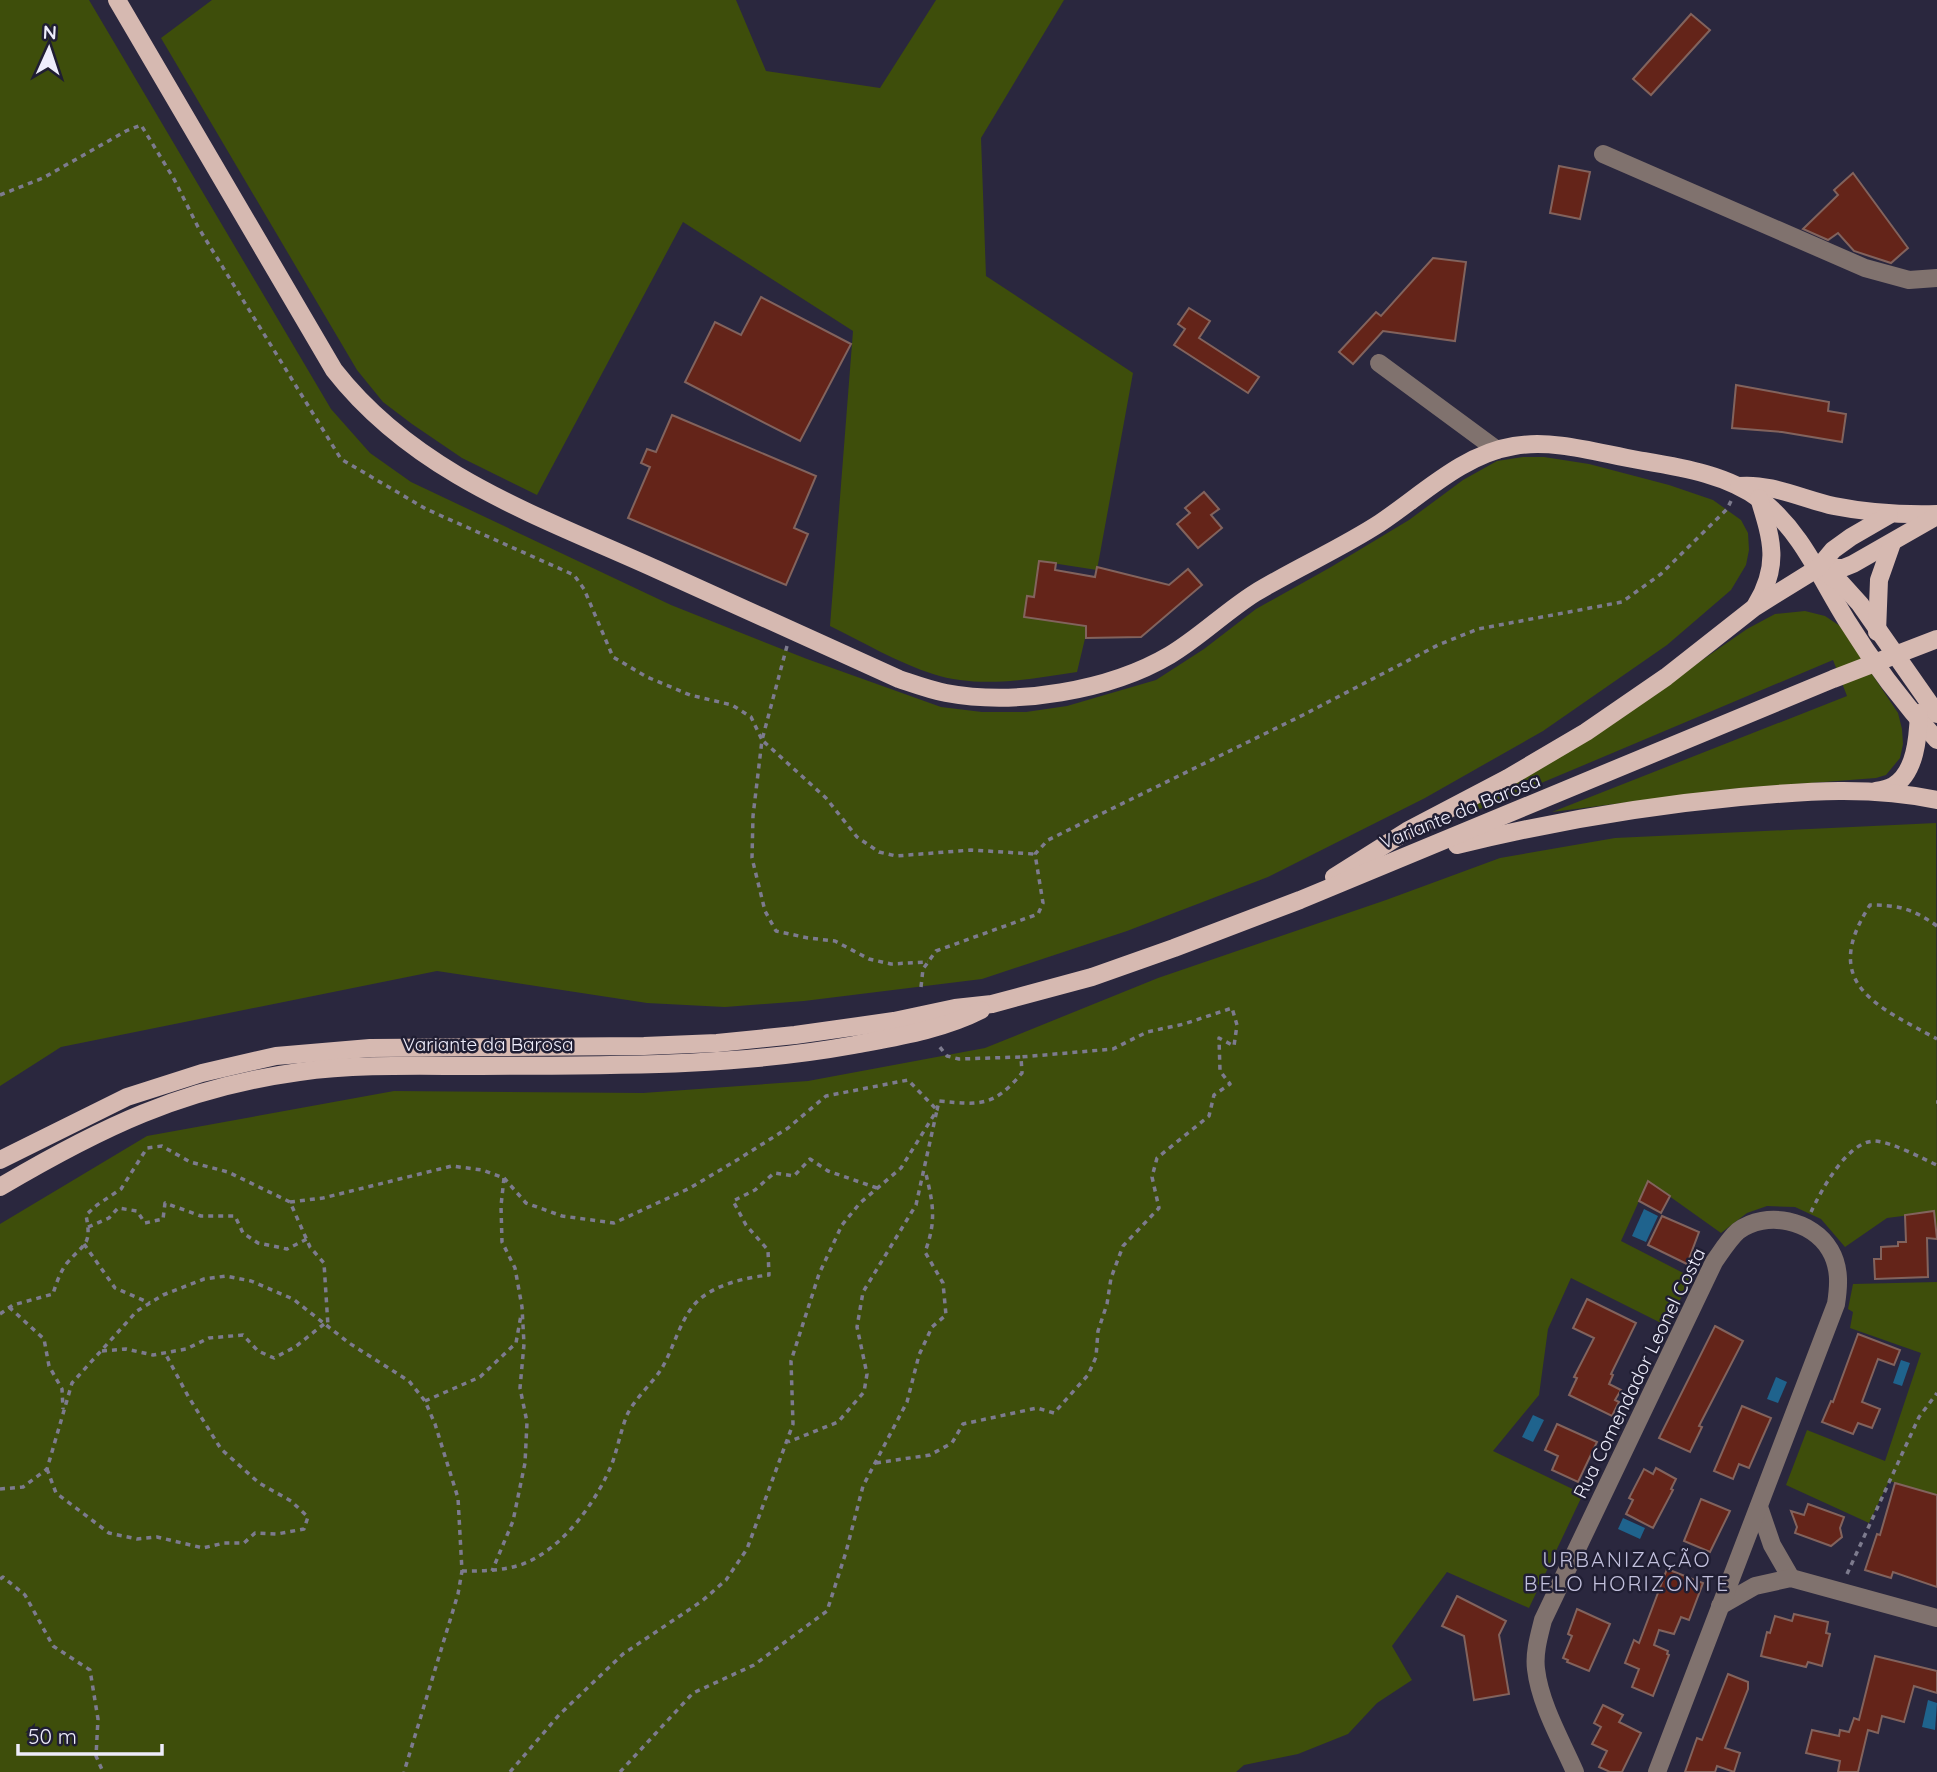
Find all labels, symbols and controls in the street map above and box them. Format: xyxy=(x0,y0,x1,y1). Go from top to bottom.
north arrow xyxy=(14,14,84,84)
text: N xyxy=(42,20,57,44)
street label: Variante da Barosa xyxy=(1376,768,1544,854)
street label: Variante da Barosa xyxy=(402,1032,574,1056)
street label: Rua Comendador Leonel Costa xyxy=(1568,1244,1710,1502)
district label: URBANIZAÇÃO BELO HORIZONTE xyxy=(1524,1546,1730,1596)
scale bar xyxy=(18,1712,161,1756)
text: 50 m xyxy=(28,1723,77,1749)

